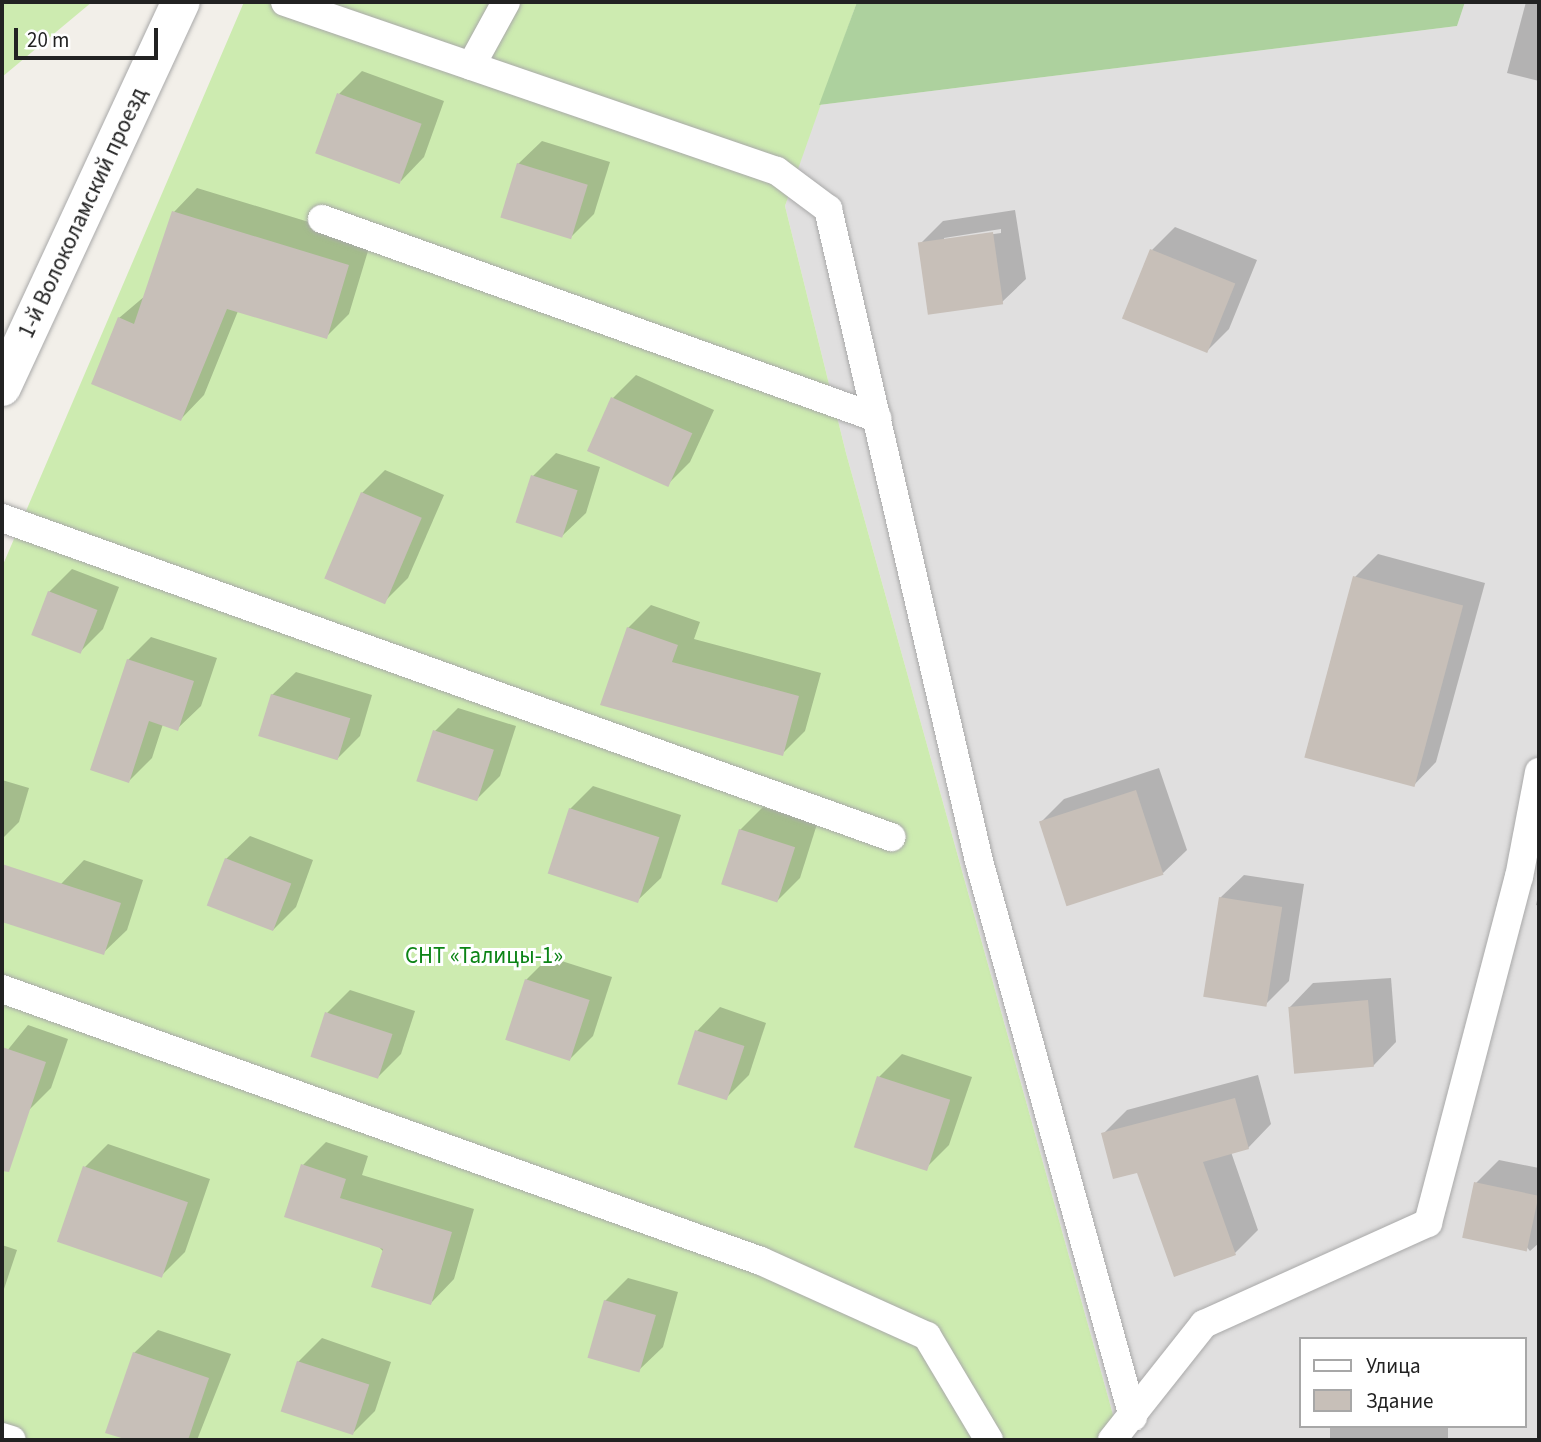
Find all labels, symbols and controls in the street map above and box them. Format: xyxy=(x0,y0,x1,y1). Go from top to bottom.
scale bar xyxy=(18,14,161,58)
text: 20 m xyxy=(27,25,69,55)
street label: 1-й Волоколамский проезд xyxy=(13,83,153,343)
park label: СНТ «Талицы-1» xyxy=(405,942,563,970)
legend xyxy=(1300,1337,1527,1428)
text: Улица xyxy=(1366,1351,1421,1381)
text: Здание xyxy=(1366,1386,1434,1416)

